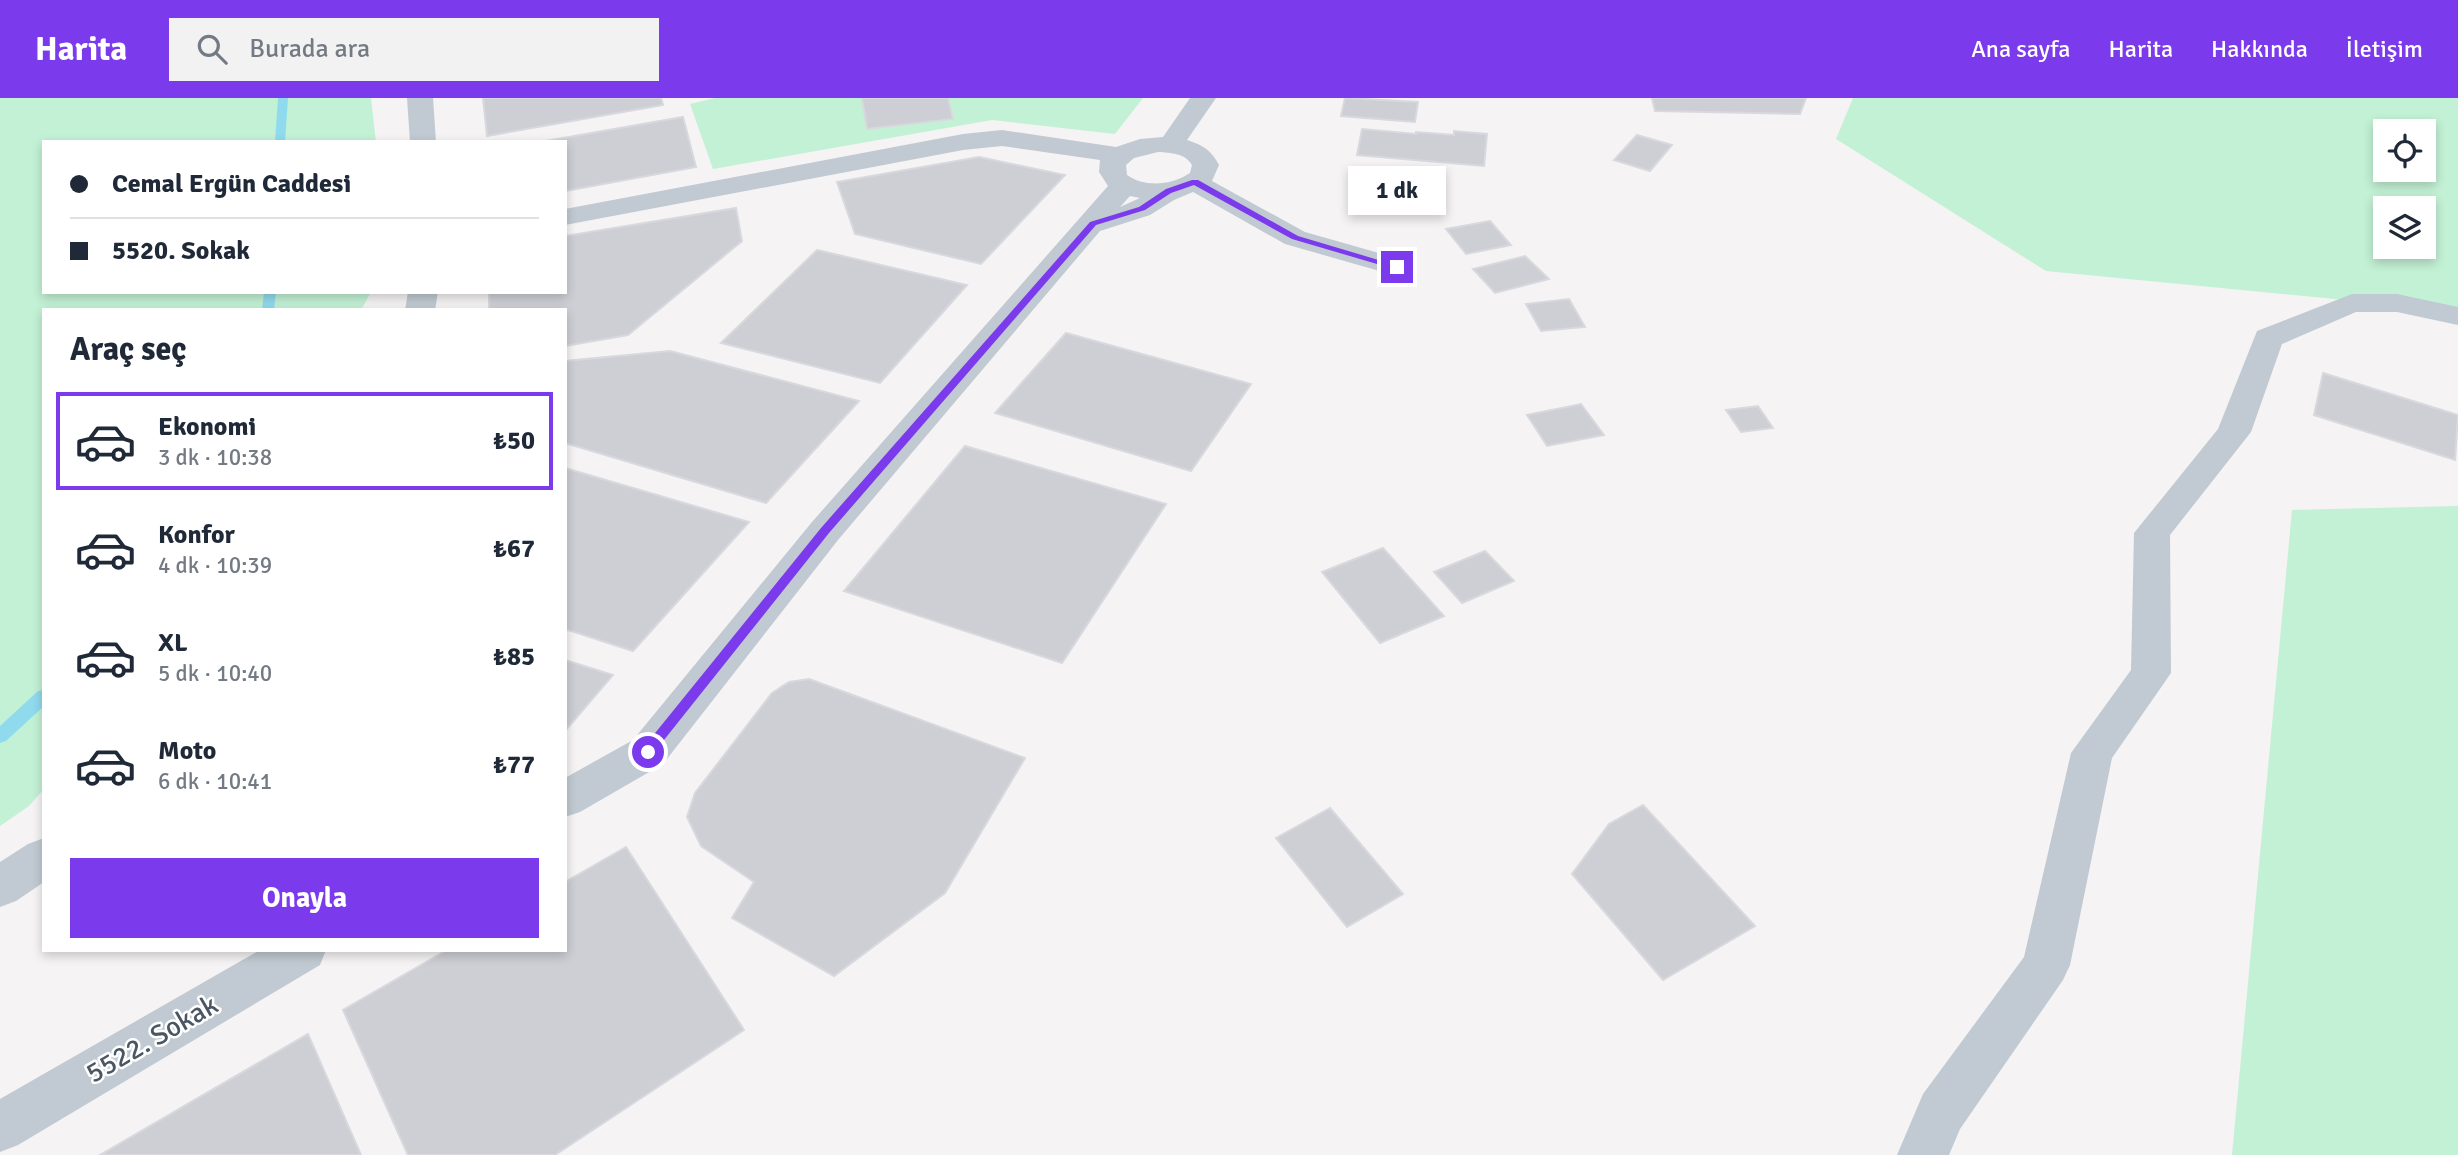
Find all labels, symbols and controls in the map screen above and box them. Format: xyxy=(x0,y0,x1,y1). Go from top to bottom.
search box xyxy=(169,18,659,81)
text: Harita xyxy=(35,29,127,70)
icon: search xyxy=(193,30,231,68)
text: Burada ara xyxy=(249,33,370,65)
text: Ana sayfa xyxy=(1971,34,2071,64)
text: Harita xyxy=(2109,34,2173,64)
text: Hakkında xyxy=(2211,34,2308,64)
text: İletişim xyxy=(2346,34,2423,64)
map controls xyxy=(2373,119,2436,259)
button: locate xyxy=(2373,119,2436,182)
callout: 1 dk xyxy=(1348,166,1446,214)
text: Cemal Ergün Caddesi xyxy=(112,168,351,200)
text: 1 dk xyxy=(1376,176,1418,205)
button: layers xyxy=(2373,196,2436,259)
text: 5520. Sokak xyxy=(112,235,250,267)
route end xyxy=(1381,251,1413,283)
text: Araç seç xyxy=(70,330,187,369)
icon: car xyxy=(74,410,137,473)
text: Ekonomi xyxy=(158,411,256,443)
text: ₺50 xyxy=(493,425,535,457)
text: 3 dk · 10:38 xyxy=(158,443,272,472)
icon: car xyxy=(74,518,137,581)
text: Konfor xyxy=(158,519,235,551)
text: ₺67 xyxy=(493,533,535,565)
text: 4 dk · 10:39 xyxy=(158,551,272,580)
icon: car xyxy=(74,626,137,689)
text: XL xyxy=(158,627,188,659)
text: ₺85 xyxy=(493,641,535,673)
text: 5 dk · 10:40 xyxy=(158,659,272,688)
icon: car xyxy=(74,734,137,797)
text: Moto xyxy=(158,735,216,767)
route start xyxy=(632,736,664,768)
text: ₺77 xyxy=(493,749,535,781)
text: 6 dk · 10:41 xyxy=(158,767,272,796)
button: Onayla xyxy=(70,858,539,938)
street label: 5522. Sokak xyxy=(80,988,224,1090)

